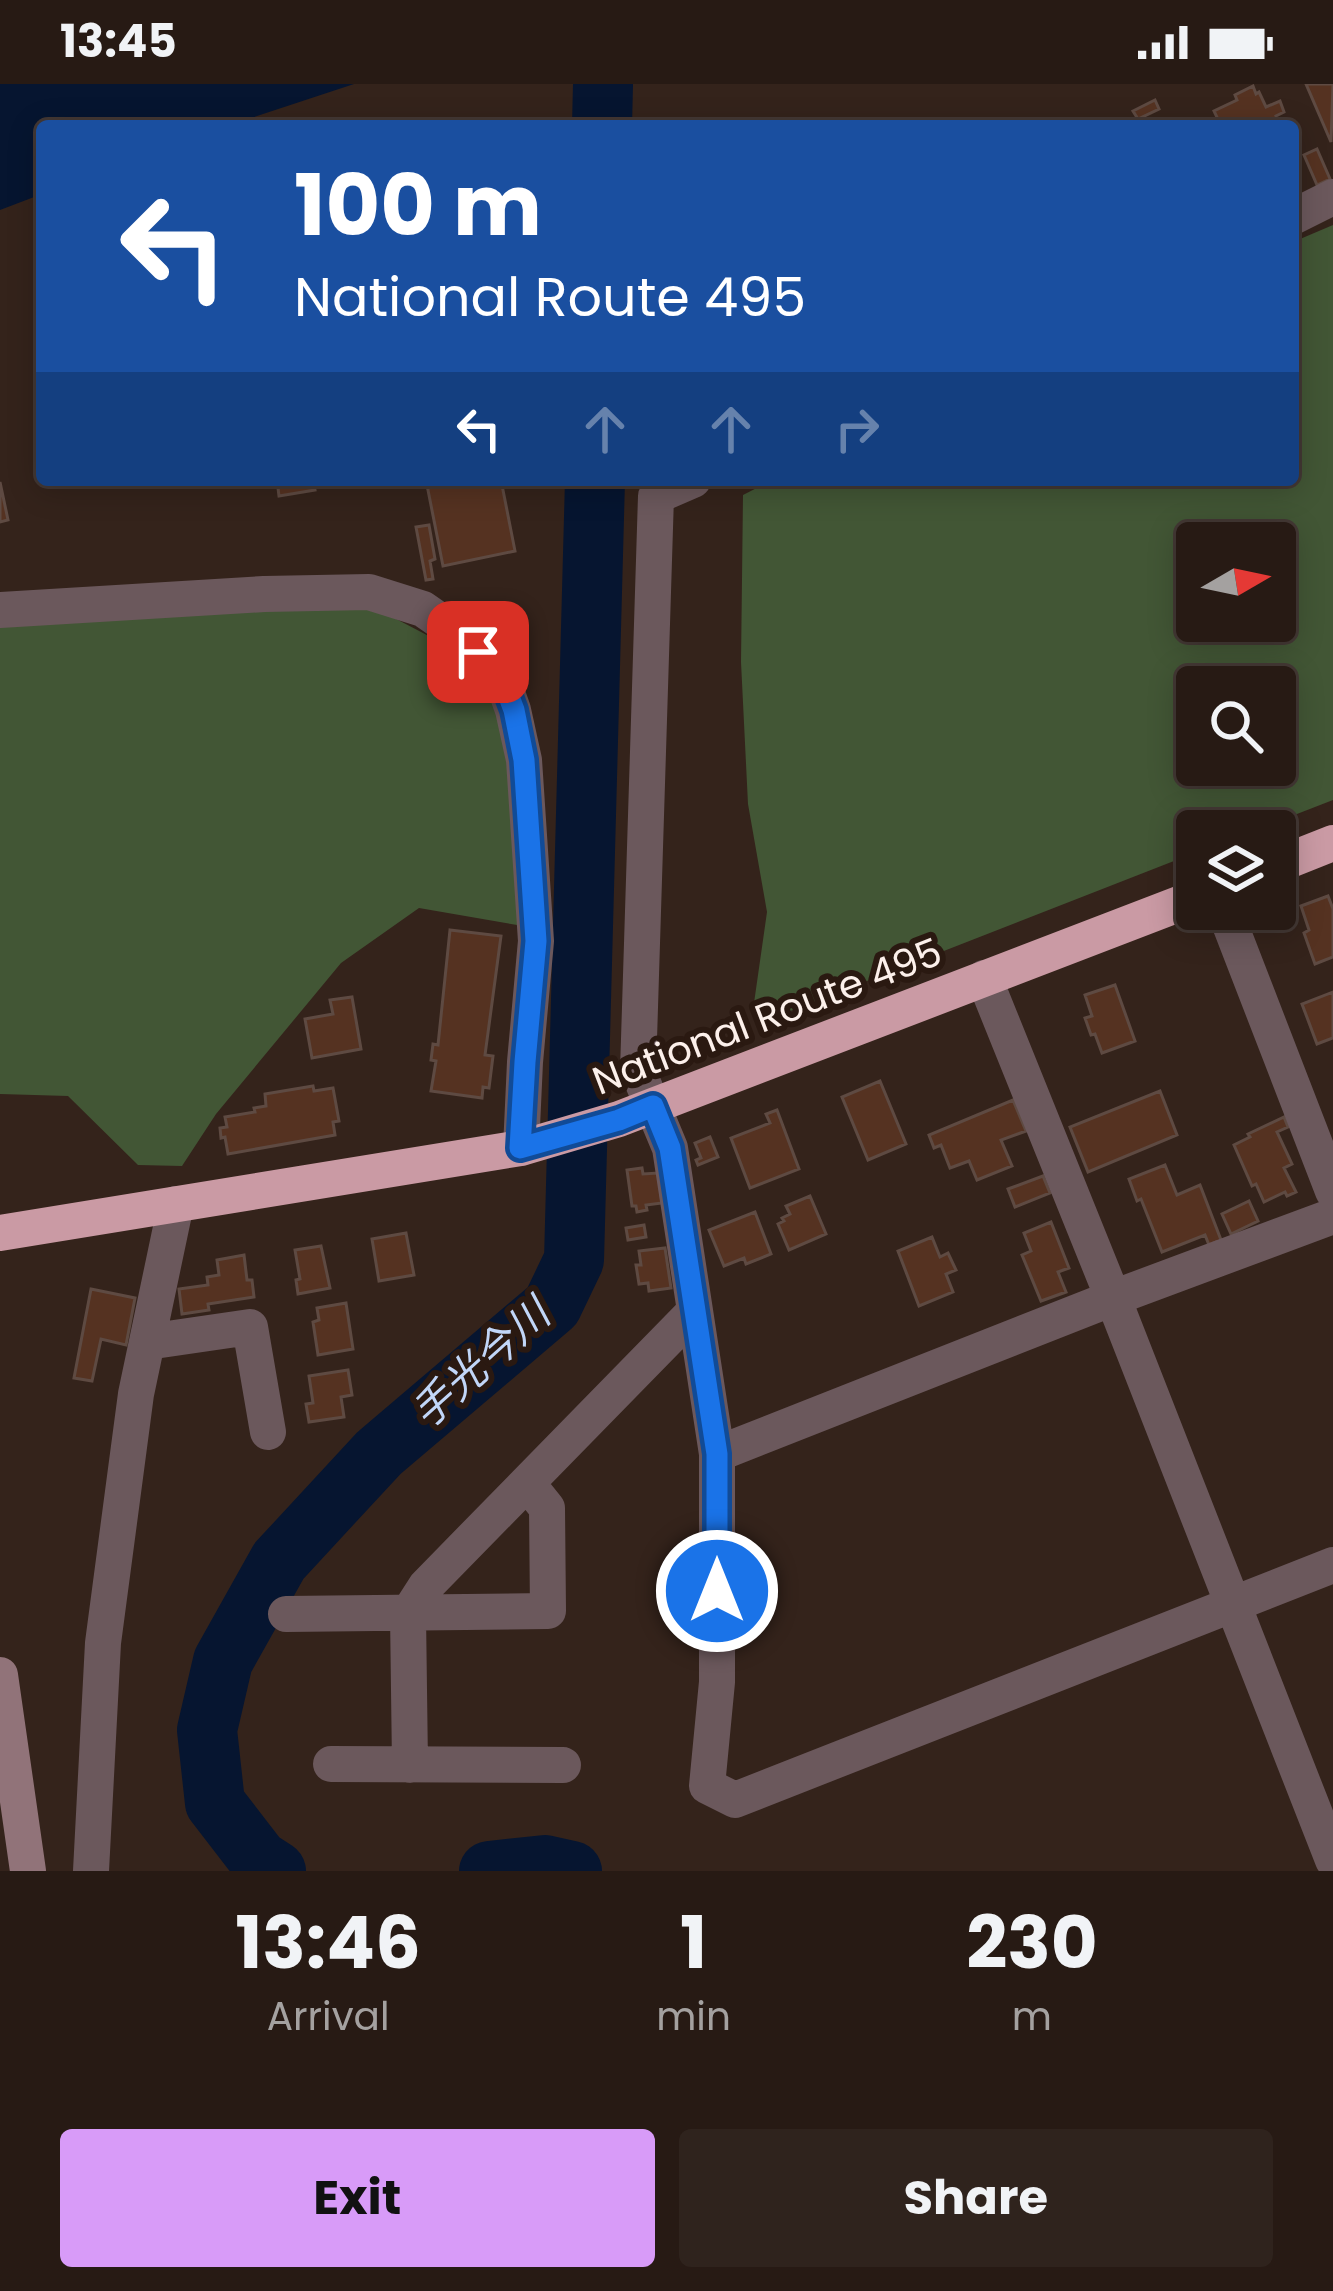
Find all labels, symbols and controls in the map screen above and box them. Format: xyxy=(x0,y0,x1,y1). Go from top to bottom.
text: 13:45 xyxy=(60,10,177,73)
text: 100 m xyxy=(294,147,542,264)
icon: left xyxy=(96,168,252,324)
text: National Route 495 xyxy=(294,259,806,335)
icon: left xyxy=(446,396,512,462)
icon: ahead xyxy=(572,396,638,462)
icon: ahead xyxy=(698,396,764,462)
icon: right xyxy=(824,396,890,462)
north arrow xyxy=(1176,522,1296,642)
map controls xyxy=(1176,522,1296,930)
pin xyxy=(427,601,529,703)
icon: arrive xyxy=(445,619,511,685)
button: search xyxy=(1176,666,1296,786)
button: layers xyxy=(1176,810,1296,930)
street label: National Route 495 xyxy=(585,925,950,1108)
water label: 手光今川 xyxy=(398,1283,565,1442)
position arrow xyxy=(654,1528,780,1654)
text: 13:46 xyxy=(235,1892,421,1993)
text: 1 xyxy=(680,1892,707,1993)
text: 230 xyxy=(966,1892,1098,1993)
text: Arrival xyxy=(267,1989,389,2044)
text: min xyxy=(656,1989,731,2044)
text: m xyxy=(1012,1989,1052,2044)
button: Exit xyxy=(60,2129,655,2267)
button: Share xyxy=(679,2129,1273,2267)

